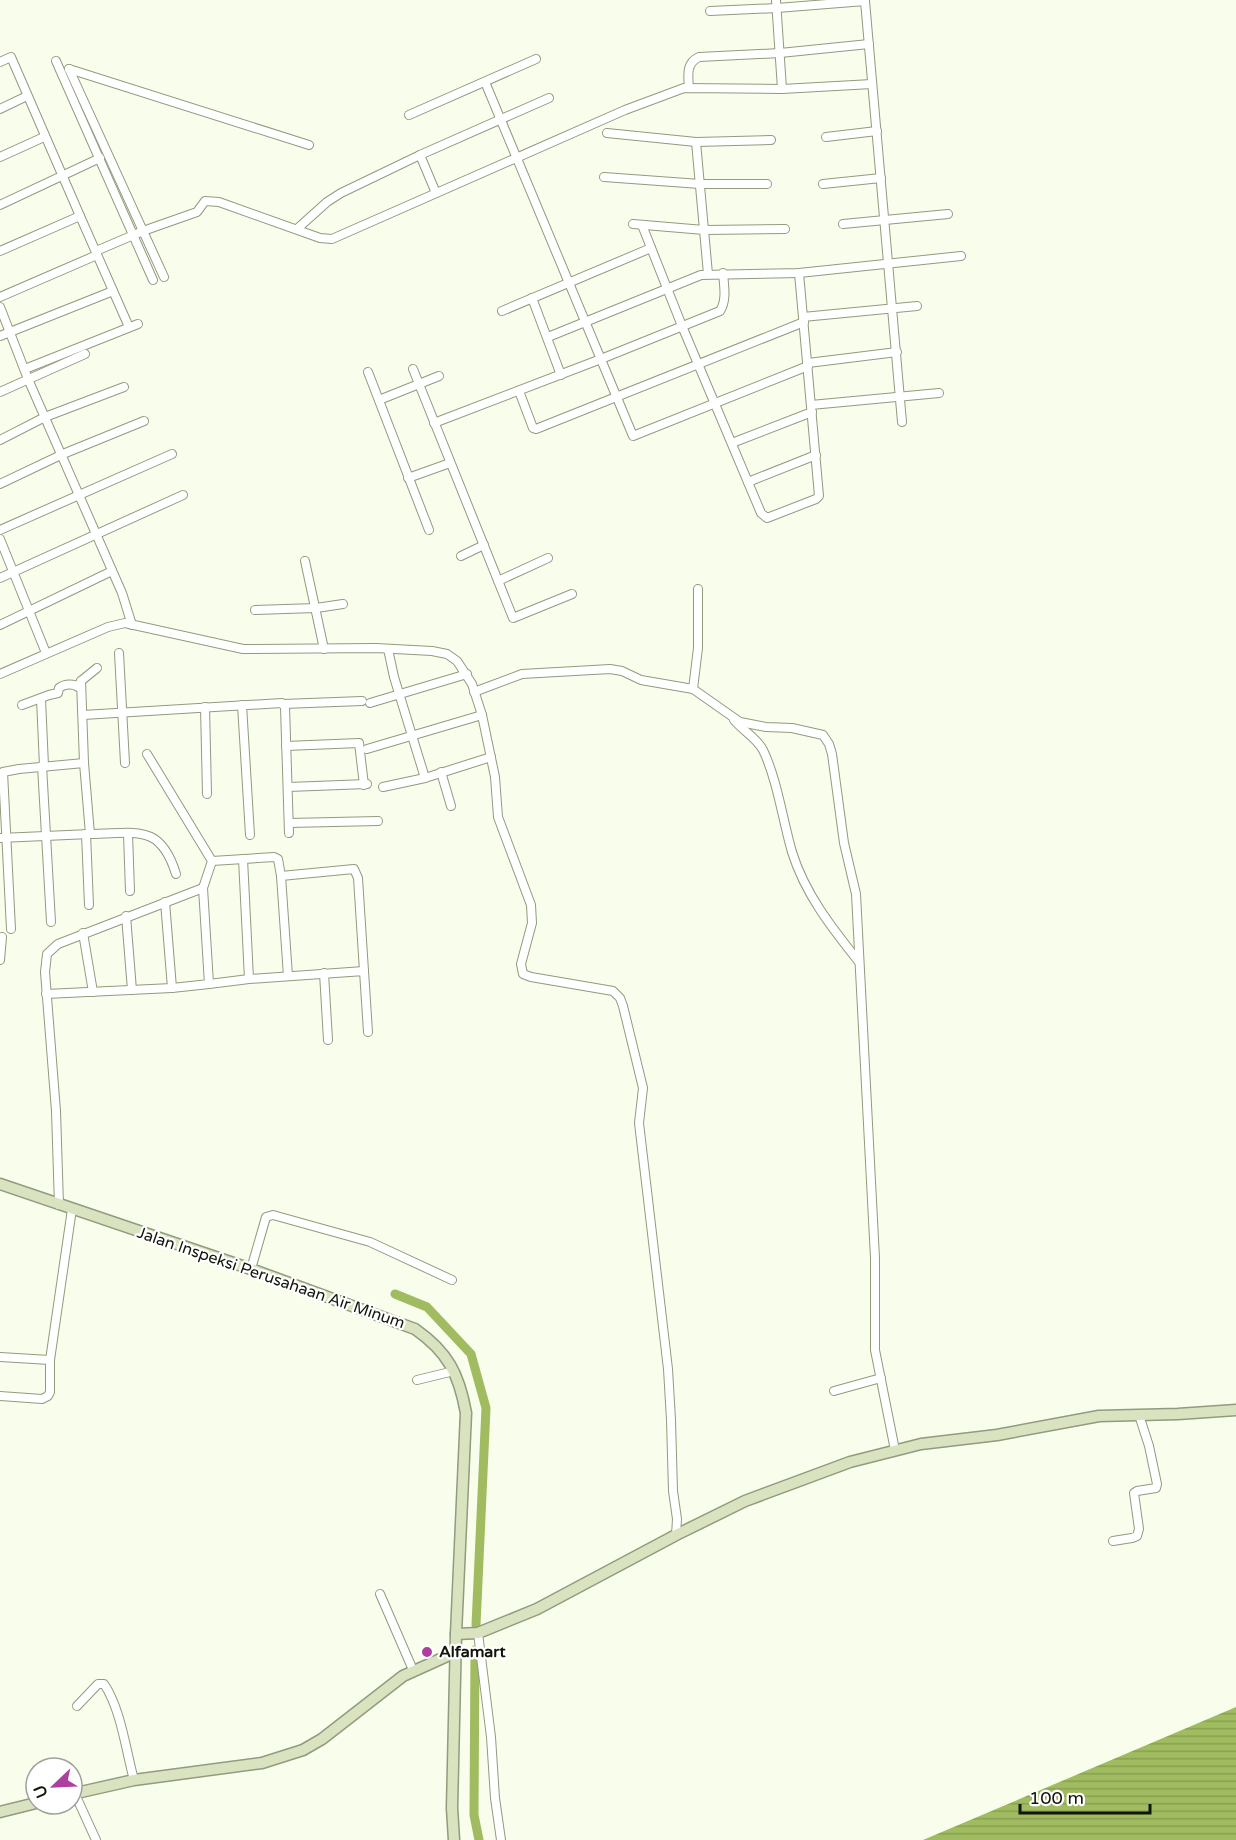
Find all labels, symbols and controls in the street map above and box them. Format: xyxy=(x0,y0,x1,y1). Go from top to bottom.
street label: Jalan Inspeksi Perusahaan Air Minum xyxy=(134,1223,408,1333)
place label: Alfamart xyxy=(439,1642,506,1662)
marker: Alfamart xyxy=(420,1645,434,1659)
north arrow xyxy=(24,1756,84,1816)
scale bar xyxy=(1020,1777,1150,1815)
text: U xyxy=(30,1782,53,1801)
text: 100 m xyxy=(1029,1787,1084,1809)

